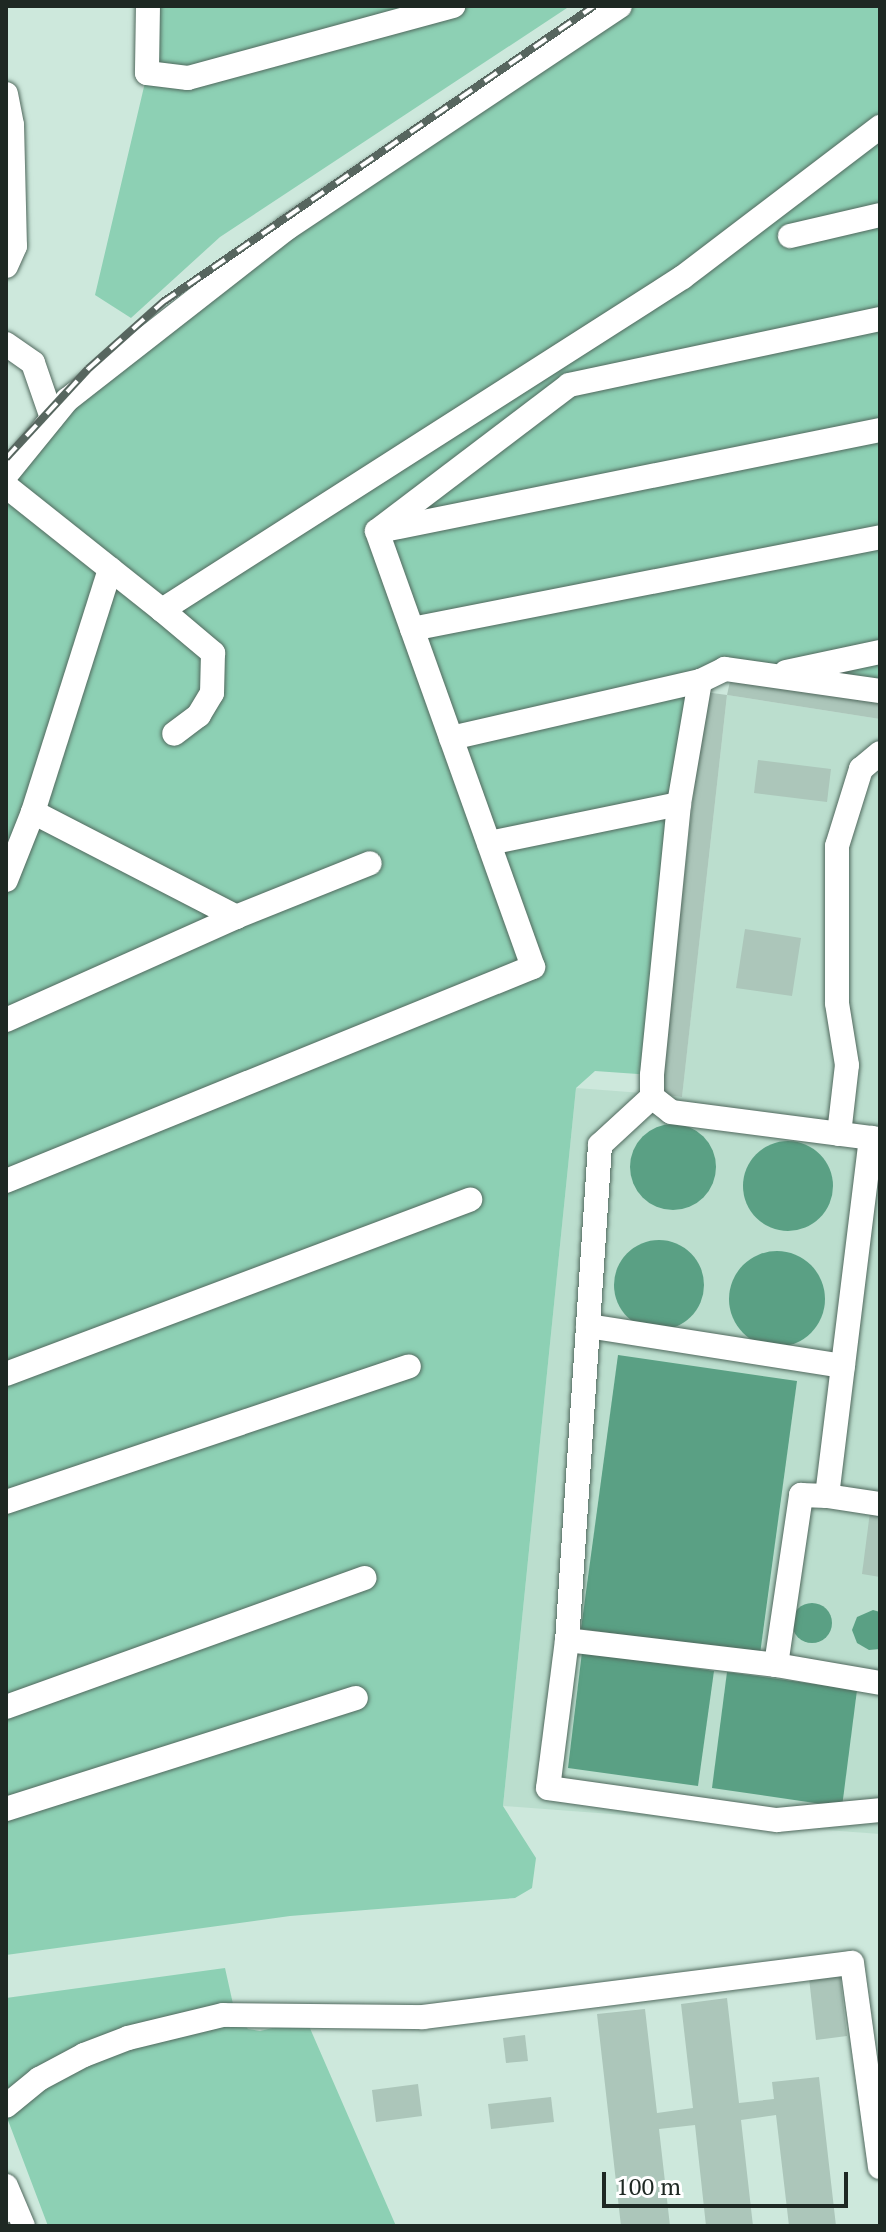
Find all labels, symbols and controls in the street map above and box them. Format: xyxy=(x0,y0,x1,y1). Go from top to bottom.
scale bar xyxy=(606,2156,852,2206)
text: 100 m xyxy=(616,2170,681,2202)

